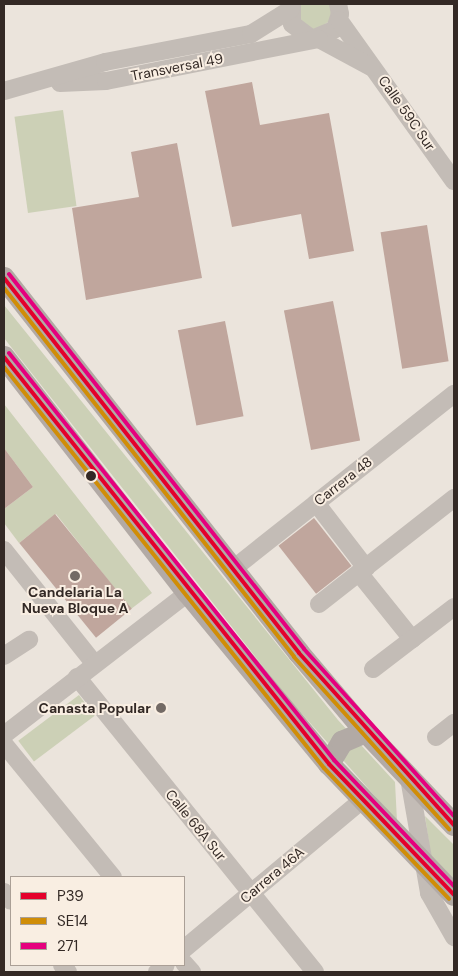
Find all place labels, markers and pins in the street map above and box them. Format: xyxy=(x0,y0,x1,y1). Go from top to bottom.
unlabelled marker xyxy=(86,471,96,481)
marker: Candelaria La Nueva Bloque A xyxy=(69,570,81,582)
place label: Candelaria La Nueva Bloque A xyxy=(22,584,128,616)
place label: Canasta Popular xyxy=(39,700,151,716)
marker: Canasta Popular xyxy=(155,702,167,714)

